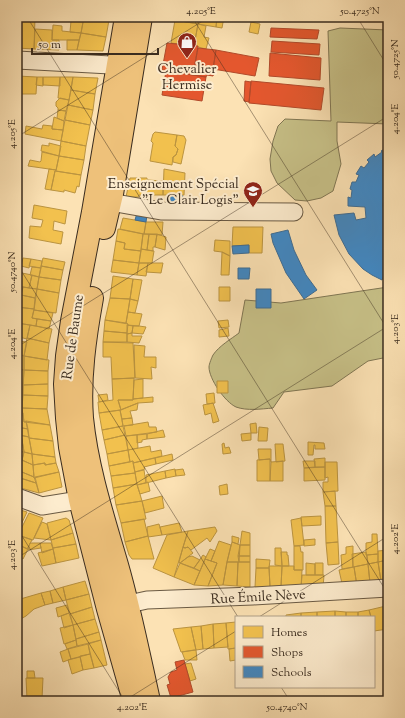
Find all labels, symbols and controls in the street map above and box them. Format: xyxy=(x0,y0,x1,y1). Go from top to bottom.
text: 4.205°E xyxy=(186,4,216,19)
text: 50.4725°N xyxy=(339,4,380,19)
scale bar xyxy=(32,30,158,56)
shop icon: Chevalier Hermise xyxy=(176,31,198,59)
text: 50 m xyxy=(37,36,61,54)
text: 50.4725°N xyxy=(388,39,403,80)
place label: Chevalier Hermise xyxy=(157,60,217,96)
text: 4.204°E xyxy=(388,104,403,134)
text: 4.205°E xyxy=(5,119,20,149)
place label: Enseignement Spécial "Le Clair Logis" xyxy=(108,175,239,211)
school or university icon: Enseignement Spécial "Le Clair Logis" xyxy=(242,180,264,208)
text: 50.4740°N xyxy=(5,252,20,293)
street label: Rue de Baume xyxy=(58,293,90,381)
text: 4.203°E xyxy=(388,314,403,344)
text: 4.204°E xyxy=(5,329,20,359)
text: 4.202°E xyxy=(388,524,403,554)
text: 4.203°E xyxy=(5,540,20,570)
street label: Rue Émile Nève xyxy=(210,586,306,610)
legend xyxy=(235,616,375,688)
text: Homes xyxy=(271,624,307,642)
text: Shops xyxy=(271,644,303,662)
text: Schools xyxy=(271,664,312,682)
text: 4.202°E xyxy=(117,700,147,715)
text: 50.4740°N xyxy=(266,700,307,715)

